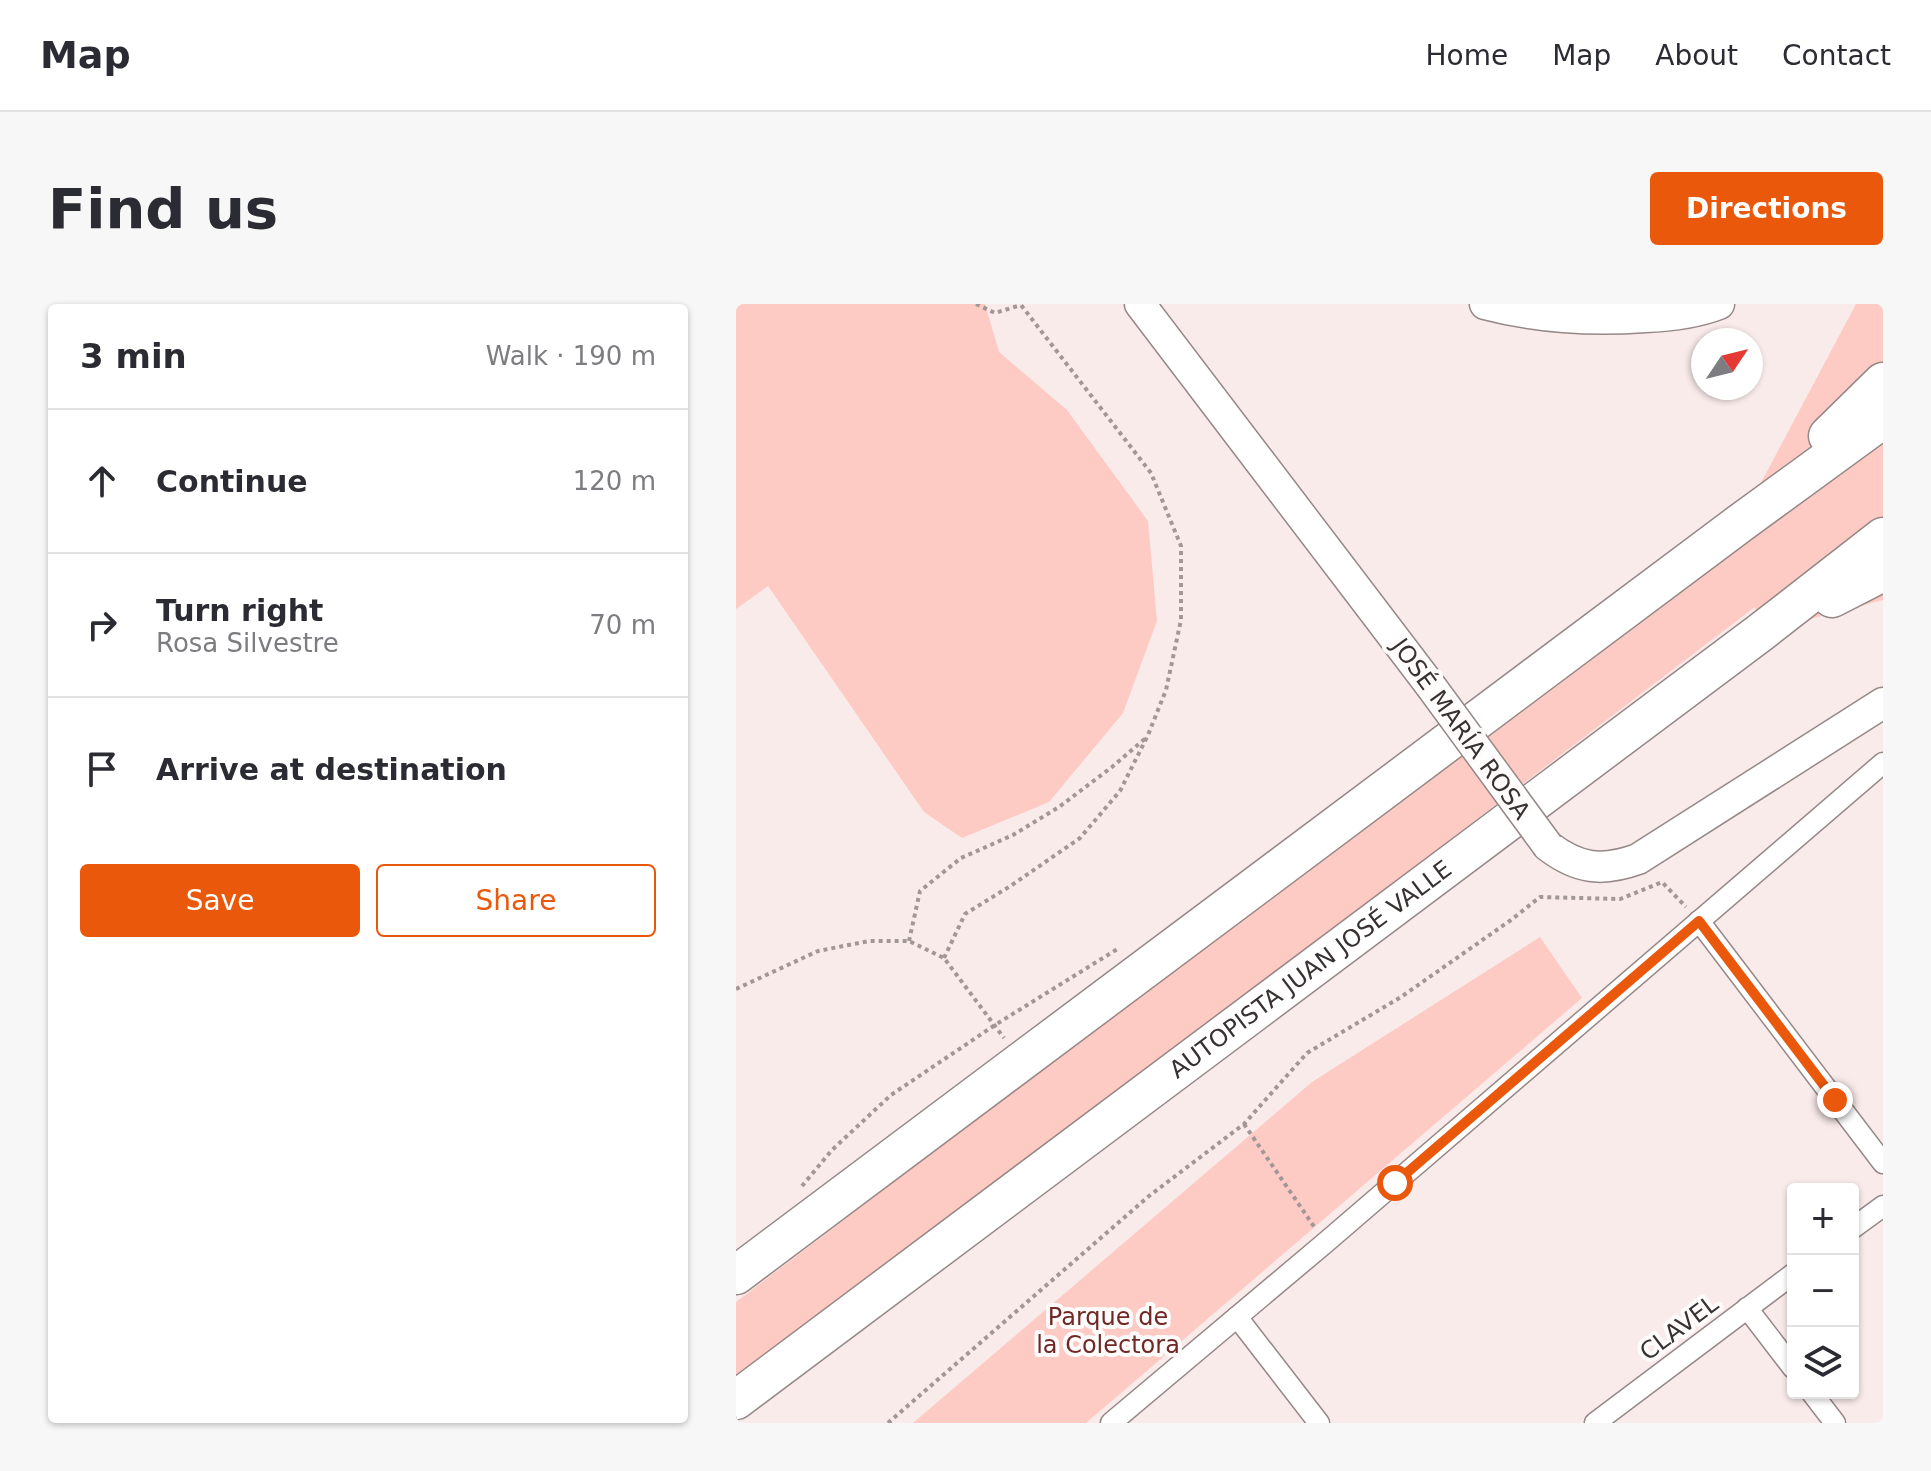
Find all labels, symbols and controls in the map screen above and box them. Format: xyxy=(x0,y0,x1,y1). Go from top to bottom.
text: Map xyxy=(40,33,131,77)
text: Home xyxy=(1425,39,1508,72)
text: Map xyxy=(1552,39,1611,72)
text: About xyxy=(1655,39,1738,72)
text: Contact xyxy=(1782,39,1891,72)
button: Directions xyxy=(1650,172,1883,245)
text: Find us xyxy=(48,176,278,241)
north arrow xyxy=(1691,328,1763,400)
text: 3 min xyxy=(80,336,187,376)
text: Walk · 190 m xyxy=(486,341,656,371)
icon: ahead xyxy=(80,459,124,503)
text: Continue xyxy=(156,464,308,499)
text: 120 m xyxy=(573,466,656,496)
text: Turn right xyxy=(156,593,323,628)
icon: right xyxy=(80,603,124,647)
text: 70 m xyxy=(589,610,656,640)
text: Rosa Silvestre xyxy=(156,628,339,658)
street label: JOSÉ MARÍA ROSA xyxy=(1385,631,1537,825)
icon: arrive xyxy=(80,747,124,791)
text: Arrive at destination xyxy=(156,752,507,787)
street label: AUTOPISTA JUAN JOSÉ VALLE xyxy=(1164,855,1457,1084)
button: Save xyxy=(80,864,360,937)
button: Share xyxy=(376,864,656,937)
route end xyxy=(1817,1082,1853,1118)
route start xyxy=(1377,1165,1413,1201)
map controls xyxy=(1787,1183,1859,1399)
button: + xyxy=(1787,1183,1859,1255)
button: − xyxy=(1787,1255,1859,1327)
street label: CLAVEL xyxy=(1634,1289,1724,1366)
park label: Parque de la Colectora xyxy=(1036,1303,1180,1359)
button: layers xyxy=(1787,1327,1859,1399)

